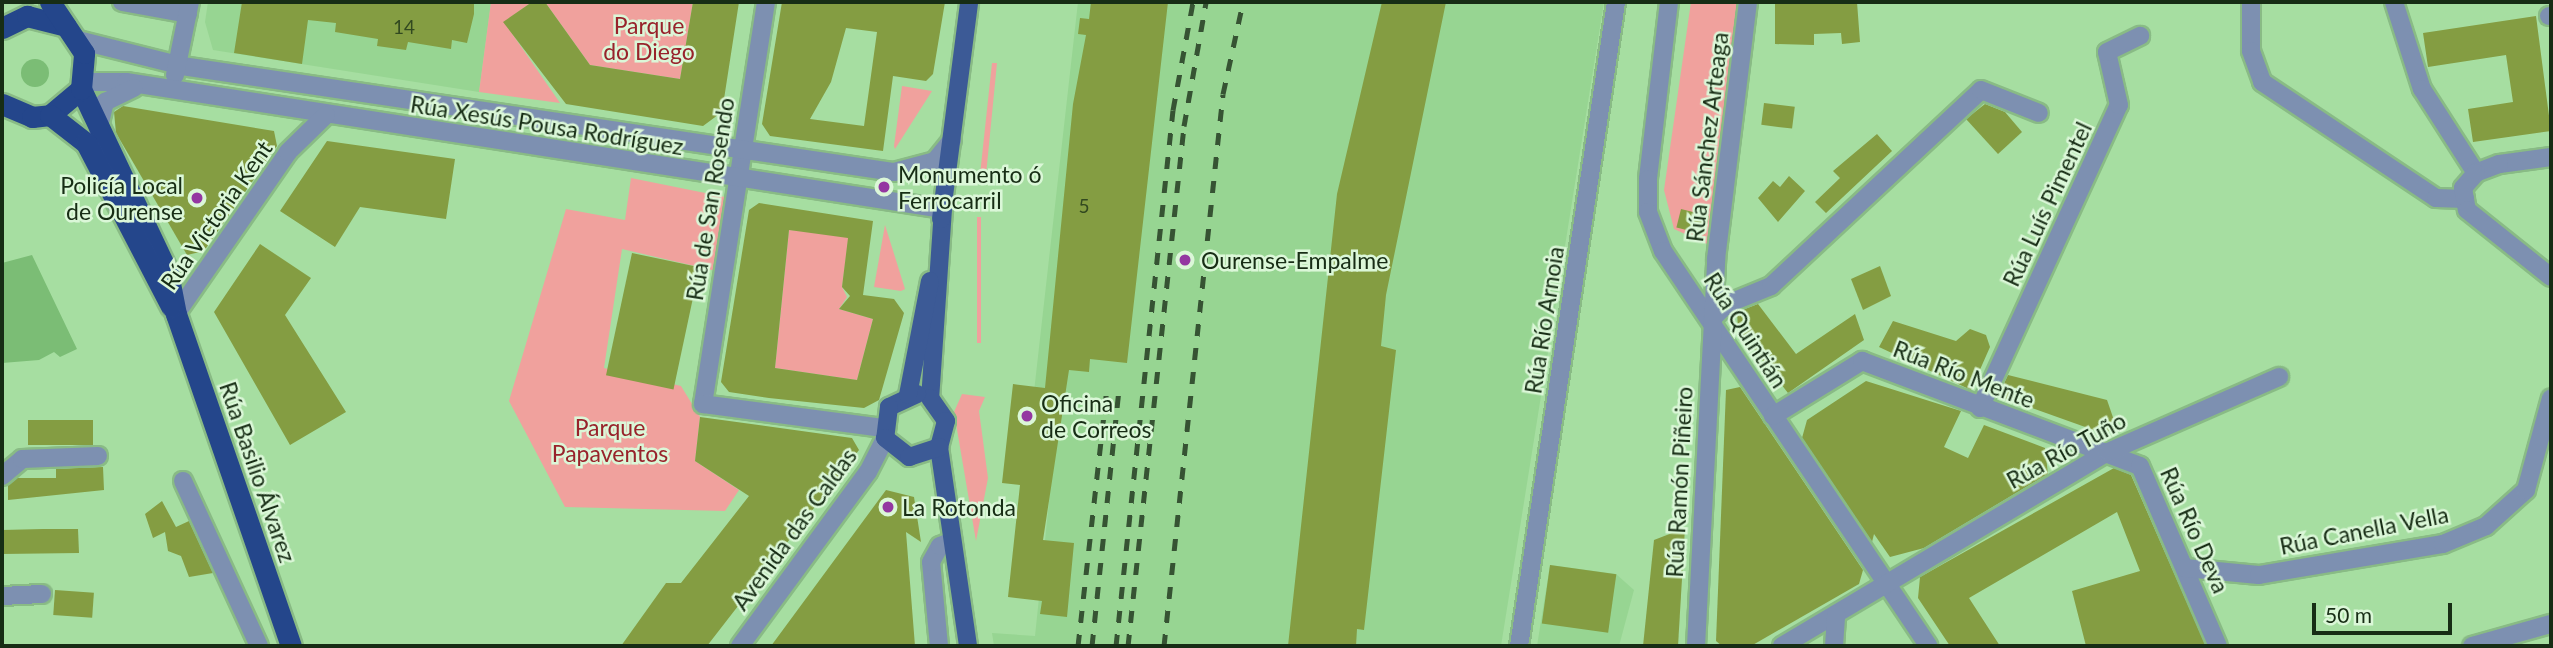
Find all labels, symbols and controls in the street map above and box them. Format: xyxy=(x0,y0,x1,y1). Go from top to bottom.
park label: Parque do Diego xyxy=(603,11,695,65)
house number: 14 xyxy=(393,16,415,38)
street label: Rúa Sánchez Arteaga xyxy=(1680,30,1734,244)
street label: Rúa Xesús Pousa Rodríguez xyxy=(409,90,685,160)
street label: Rúa de San Rosendo xyxy=(680,96,740,302)
street label: Rúa Luís Pimentel xyxy=(1997,117,2097,291)
street label: Rúa Victoria Kent xyxy=(154,135,278,295)
place label: Monumento ó Ferrocarril xyxy=(898,160,1042,214)
place label: Policía Local de Ourense xyxy=(60,171,183,225)
marker: Monumento ó Ferrocarril xyxy=(876,179,892,195)
marker: Policía Local de Ourense xyxy=(189,190,205,206)
house number: 5 xyxy=(1078,195,1090,217)
street label: Rúa Río Arnoia xyxy=(1519,244,1569,396)
place label: Ourense-Empalme xyxy=(1201,246,1388,274)
marker: Ourense-Empalme xyxy=(1175,250,1195,270)
street label: Rúa Quintián xyxy=(1699,267,1793,393)
street label: Rúa Río Mente xyxy=(1890,334,2038,414)
street label: Rúa Basilio Álvarez xyxy=(214,378,302,566)
street label: Rúa Ramón Piñeiro xyxy=(1660,386,1698,578)
place label: Oficina de Correos xyxy=(1041,389,1152,443)
street label: Rúa Río Tuño xyxy=(2001,406,2131,494)
marker: Oficina de Correos xyxy=(1019,408,1035,424)
park label: Parque Papaventos xyxy=(552,413,668,467)
street label: Avenida das Caldas xyxy=(726,443,862,615)
street label: Rúa Río Deva xyxy=(2155,463,2235,597)
place label: La Rotonda xyxy=(902,493,1016,521)
marker: La Rotonda xyxy=(880,499,896,515)
street label: Rúa Canella Vella xyxy=(2277,500,2451,560)
scale bar xyxy=(2315,588,2455,632)
text: 50 m xyxy=(2325,602,2372,627)

